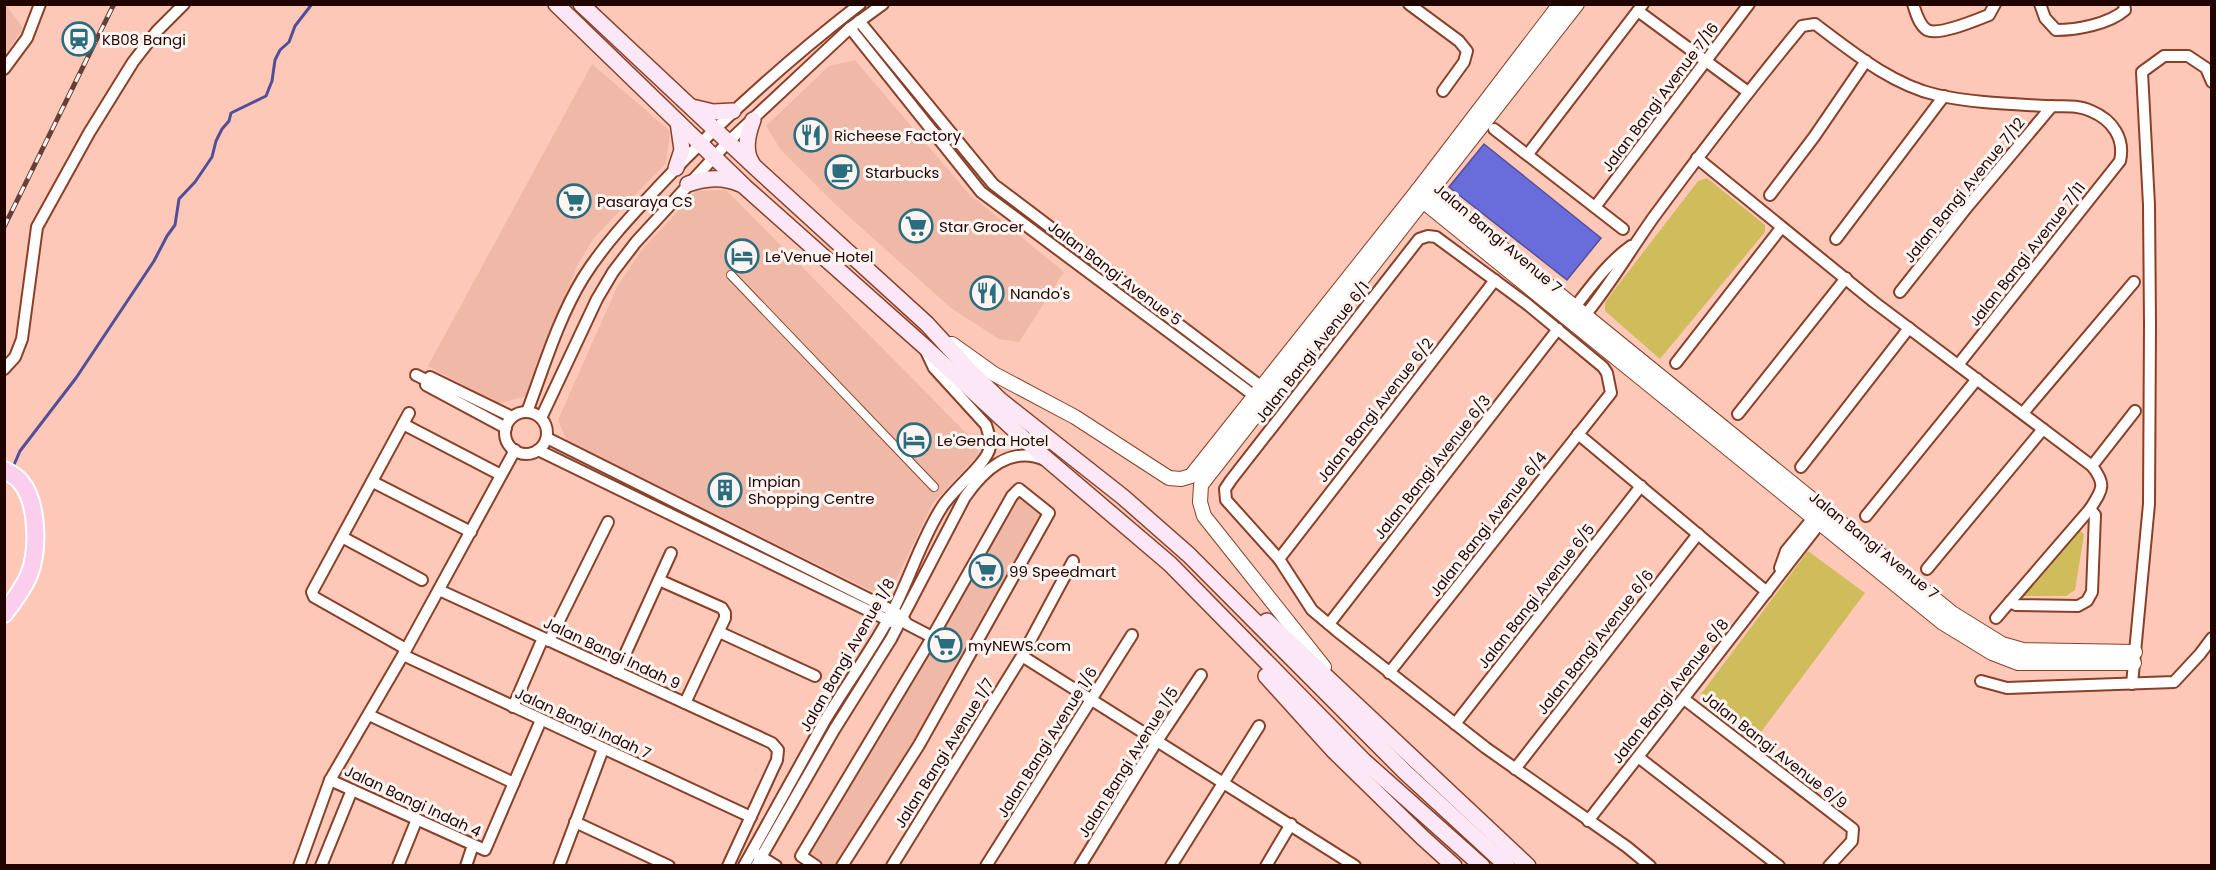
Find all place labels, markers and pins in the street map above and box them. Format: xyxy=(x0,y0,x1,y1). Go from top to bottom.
station icon: KB08 Bangi xyxy=(61,21,97,57)
place label: KB08 Bangi xyxy=(102,29,186,50)
restaurant icon: Richeese Factory xyxy=(793,117,829,153)
place label: Richeese Factory xyxy=(834,125,962,146)
cafe icon: Starbucks xyxy=(824,154,860,190)
place label: Starbucks xyxy=(865,162,940,183)
supermarket icon: Pasaraya CS xyxy=(556,183,592,219)
place label: Pasaraya CS xyxy=(597,191,693,212)
supermarket icon: Star Grocer xyxy=(898,208,934,244)
place label: Star Grocer xyxy=(939,216,1024,237)
hotel icon: Le'Venue Hotel xyxy=(724,238,760,274)
place label: Le'Venue Hotel xyxy=(765,246,874,267)
restaurant icon: Nando's xyxy=(969,275,1005,311)
place label: Nando's xyxy=(1010,283,1070,304)
hotel icon: Le'Genda Hotel xyxy=(896,422,932,458)
place label: Le'Genda Hotel xyxy=(937,430,1048,451)
place label: Impian Shopping Centre xyxy=(748,471,875,509)
building icon: Impian Shopping Centre xyxy=(707,472,743,508)
supermarket icon: 99 Speedmart xyxy=(968,553,1004,589)
place label: 99 Speedmart xyxy=(1009,561,1116,582)
supermarket icon: myNEWS.com xyxy=(927,627,963,663)
place label: myNEWS.com xyxy=(968,635,1071,656)

